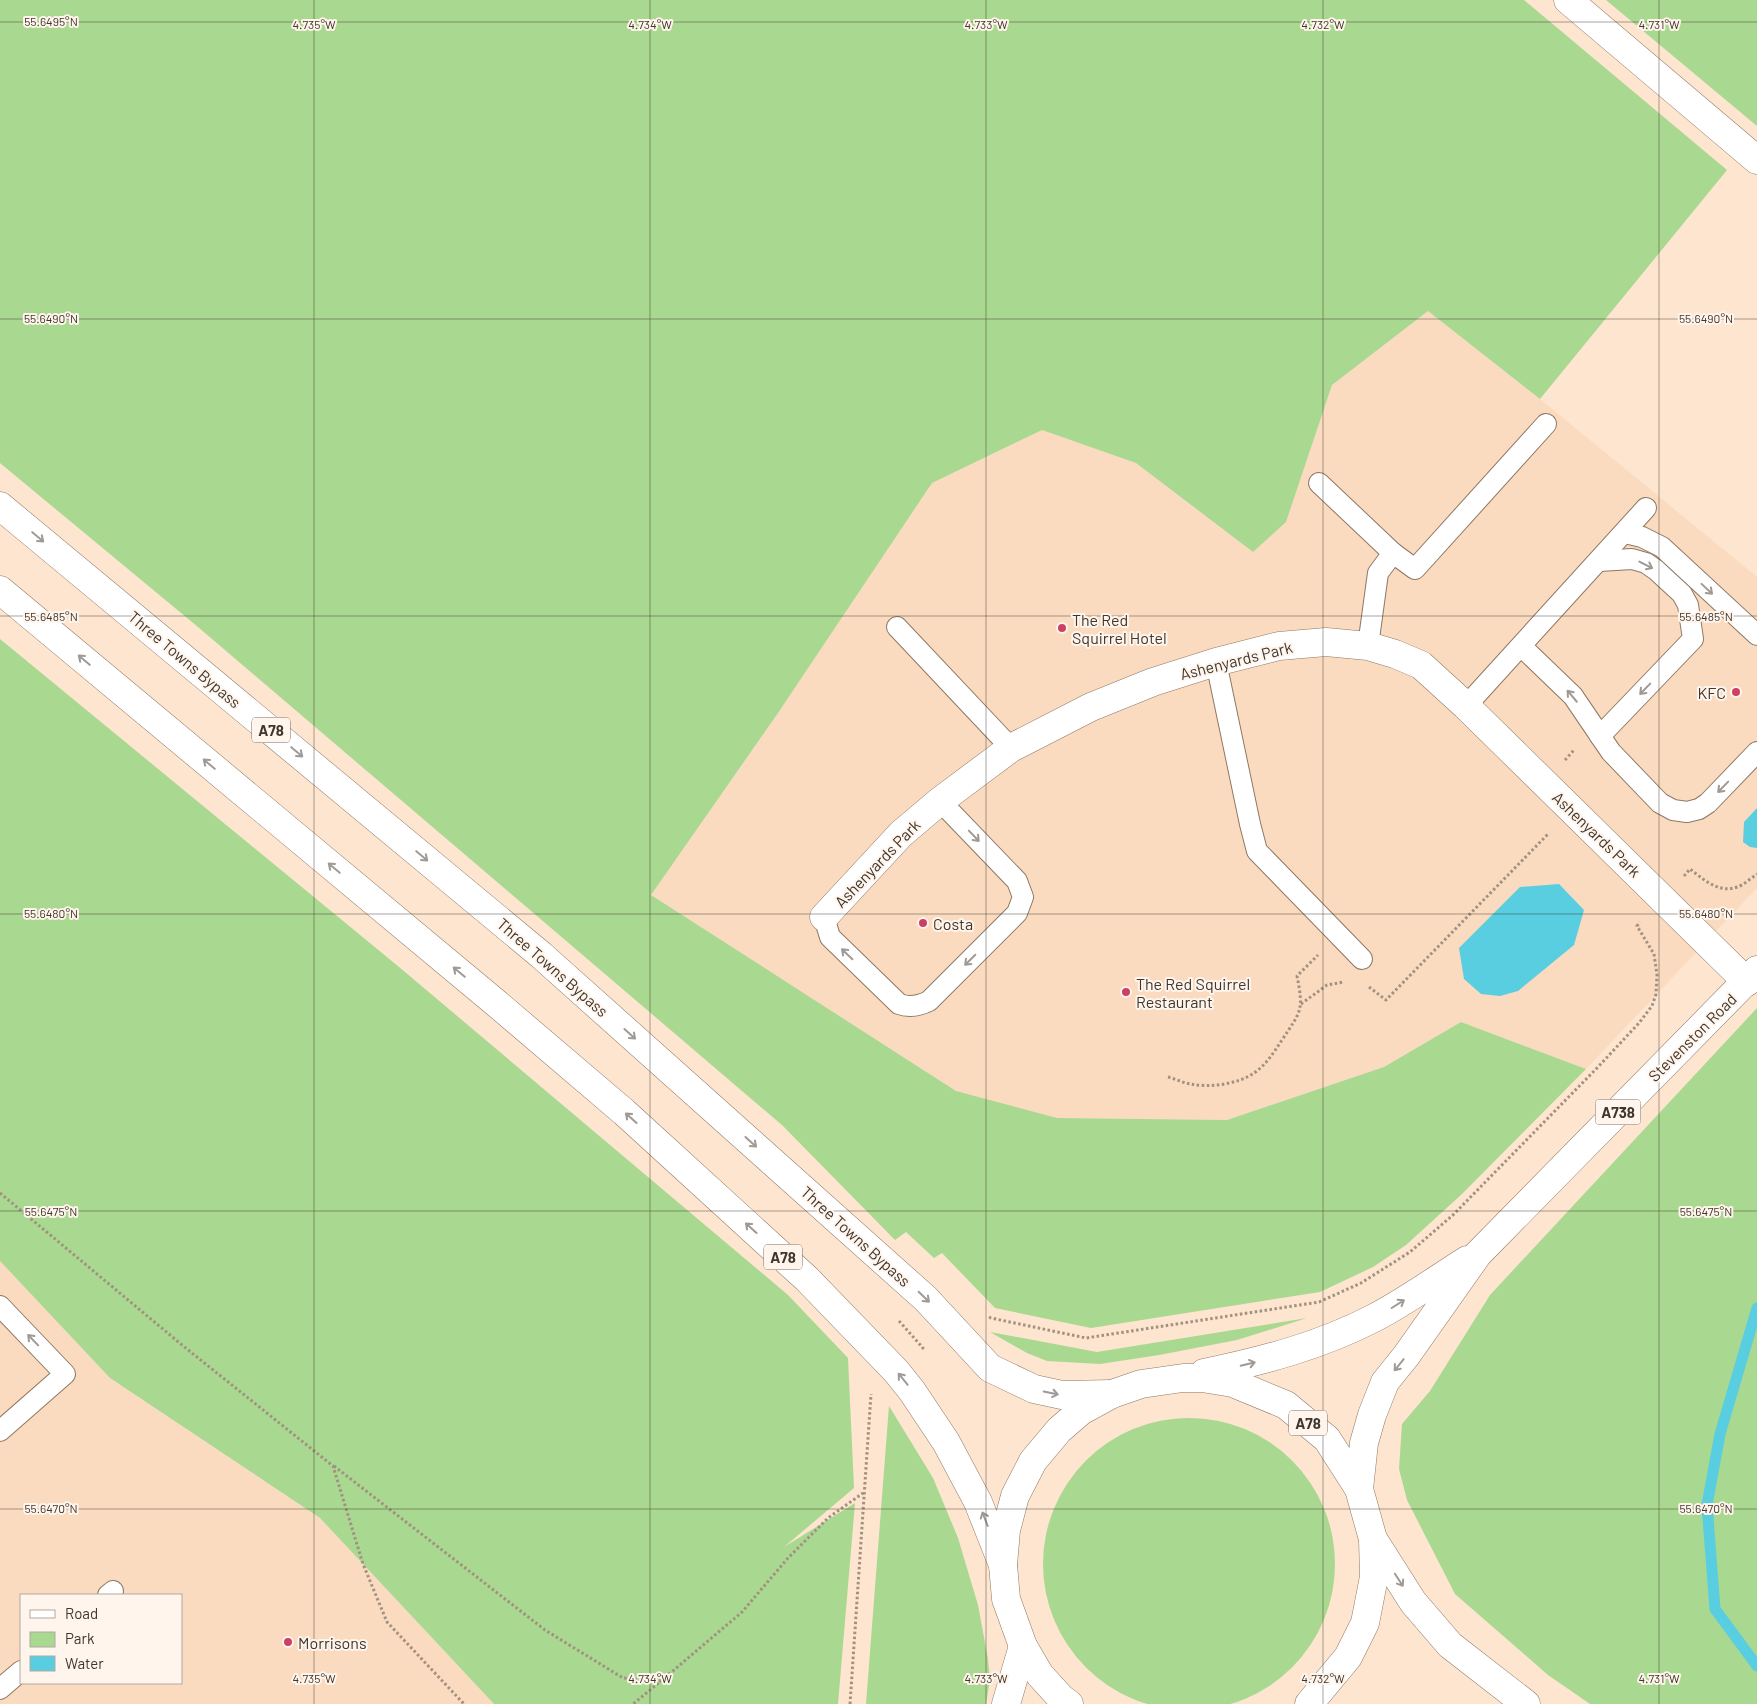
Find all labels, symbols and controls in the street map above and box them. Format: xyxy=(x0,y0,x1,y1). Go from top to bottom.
text: 55.6495°N xyxy=(24,14,78,28)
text: 4.735°W xyxy=(292,17,336,31)
text: 4.734°W xyxy=(628,17,672,31)
text: 4.733°W xyxy=(964,17,1008,31)
text: 4.732°W xyxy=(1301,17,1345,31)
text: 4.731°W xyxy=(1638,17,1680,31)
text: 55.6490°N xyxy=(24,311,78,325)
text: 55.6490°N xyxy=(1679,311,1733,325)
one-way arrow xyxy=(31,531,44,542)
one-way arrow xyxy=(1639,560,1654,570)
one-way arrow xyxy=(1700,583,1713,595)
street label: Three Towns Bypass xyxy=(125,607,245,711)
text: 55.6485°N xyxy=(24,609,78,623)
text: 55.6485°N xyxy=(1679,609,1733,623)
place label: The Red Squirrel Hotel xyxy=(1072,610,1167,647)
marker: The Red Squirrel Hotel xyxy=(1056,622,1068,634)
street label: Ashenyards Park xyxy=(1178,637,1294,683)
one-way arrow xyxy=(78,655,91,666)
one-way arrow xyxy=(1639,683,1651,695)
place label: KFC xyxy=(1697,683,1726,702)
marker: KFC xyxy=(1730,686,1742,698)
one-way arrow xyxy=(1567,690,1578,703)
road number: A78 xyxy=(252,718,290,742)
one-way arrow xyxy=(290,747,303,758)
one-way arrow xyxy=(203,759,216,770)
one-way arrow xyxy=(1717,781,1729,794)
street label: Ashenyards Park xyxy=(1549,787,1645,881)
street label: Ashenyards Park xyxy=(830,815,924,911)
one-way arrow xyxy=(968,830,980,843)
one-way arrow xyxy=(415,851,428,862)
one-way arrow xyxy=(327,862,340,874)
text: 55.6480°N xyxy=(24,906,78,920)
text: 55.6480°N xyxy=(1679,906,1733,920)
street label: Three Towns Bypass xyxy=(494,914,612,1020)
place label: Costa xyxy=(933,914,973,933)
marker: Costa xyxy=(917,917,929,929)
one-way arrow xyxy=(841,948,853,960)
one-way arrow xyxy=(964,953,976,966)
one-way arrow xyxy=(452,966,465,978)
place label: The Red Squirrel Restaurant xyxy=(1136,974,1250,1011)
marker: The Red Squirrel Restaurant xyxy=(1120,986,1132,998)
street label: Stevenston Road xyxy=(1644,989,1740,1085)
one-way arrow xyxy=(623,1028,636,1040)
road number: A738 xyxy=(1596,1100,1640,1124)
one-way arrow xyxy=(624,1112,637,1124)
one-way arrow xyxy=(745,1136,758,1148)
street label: Three Towns Bypass xyxy=(797,1182,915,1290)
text: 55.6475°N xyxy=(25,1204,77,1218)
text: 55.6475°N xyxy=(1680,1204,1732,1218)
one-way arrow xyxy=(744,1222,757,1234)
road number: A78 xyxy=(764,1244,802,1270)
one-way arrow xyxy=(918,1291,930,1304)
one-way arrow xyxy=(1390,1298,1404,1308)
one-way arrow xyxy=(27,1334,39,1346)
one-way arrow xyxy=(1394,1358,1405,1371)
one-way arrow xyxy=(1239,1359,1255,1368)
one-way arrow xyxy=(897,1373,909,1386)
one-way arrow xyxy=(1042,1389,1058,1398)
road number: A78 xyxy=(1289,1410,1327,1436)
text: 55.6470°N xyxy=(24,1501,78,1515)
text: 55.6470°N xyxy=(1679,1501,1733,1515)
one-way arrow xyxy=(980,1512,989,1527)
one-way arrow xyxy=(1394,1573,1405,1587)
legend xyxy=(20,1594,182,1684)
text: Road xyxy=(65,1604,98,1622)
text: Park xyxy=(65,1629,95,1647)
place label: Morrisons xyxy=(298,1633,367,1652)
marker: Morrisons xyxy=(282,1636,294,1648)
text: Water xyxy=(65,1654,104,1672)
text: 4.735°W xyxy=(292,1671,336,1685)
text: 4.734°W xyxy=(628,1671,672,1685)
text: 4.733°W xyxy=(964,1671,1008,1685)
text: 4.732°W xyxy=(1301,1671,1345,1685)
text: 4.731°W xyxy=(1638,1671,1680,1685)

